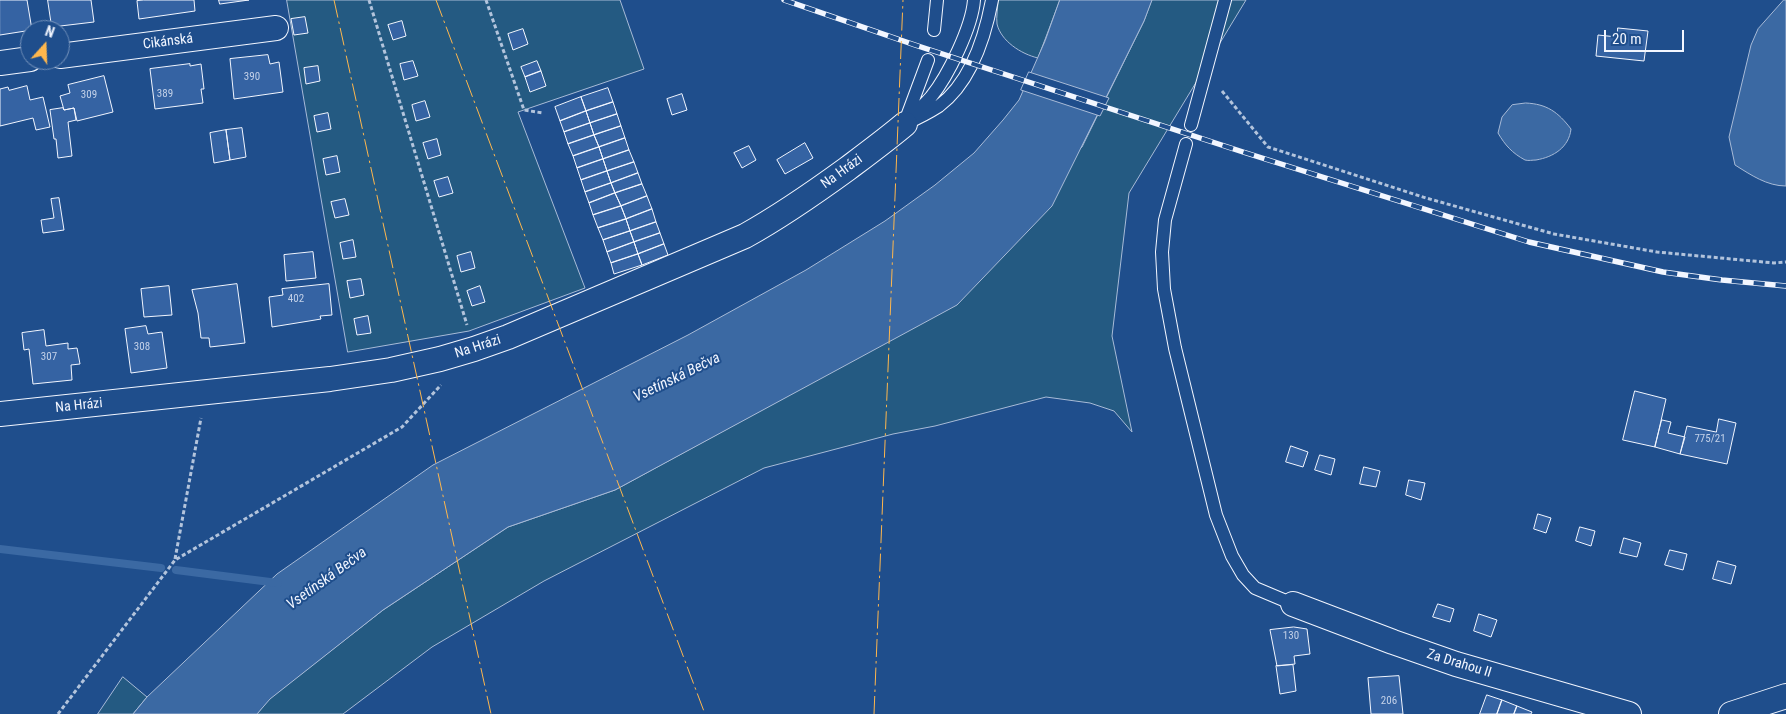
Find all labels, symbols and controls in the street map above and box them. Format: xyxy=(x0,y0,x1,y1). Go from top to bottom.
north arrow xyxy=(20,20,70,70)
scale bar xyxy=(1606,20,1686,52)
text: N xyxy=(43,23,57,41)
text: 20 m xyxy=(1612,30,1642,48)
street label: Cikánská xyxy=(142,31,194,53)
house number: 390 xyxy=(244,70,260,84)
house number: 389 xyxy=(157,87,173,101)
house number: 309 xyxy=(81,88,97,102)
street label: Na Hrázi xyxy=(818,151,866,193)
house number: 402 xyxy=(288,292,304,306)
street label: Na Hrázi xyxy=(453,332,503,362)
house number: 308 xyxy=(134,340,150,354)
water label: Vsetínská Bečva xyxy=(631,349,723,407)
house number: 307 xyxy=(41,350,57,364)
street label: Na Hrázi xyxy=(55,395,103,417)
house number: 775/21 xyxy=(1694,432,1726,446)
water label: Vsetínská Bečva xyxy=(283,544,371,614)
house number: 130 xyxy=(1283,629,1299,643)
street label: Za Drahou II xyxy=(1425,646,1493,682)
house number: 206 xyxy=(1381,694,1397,708)

